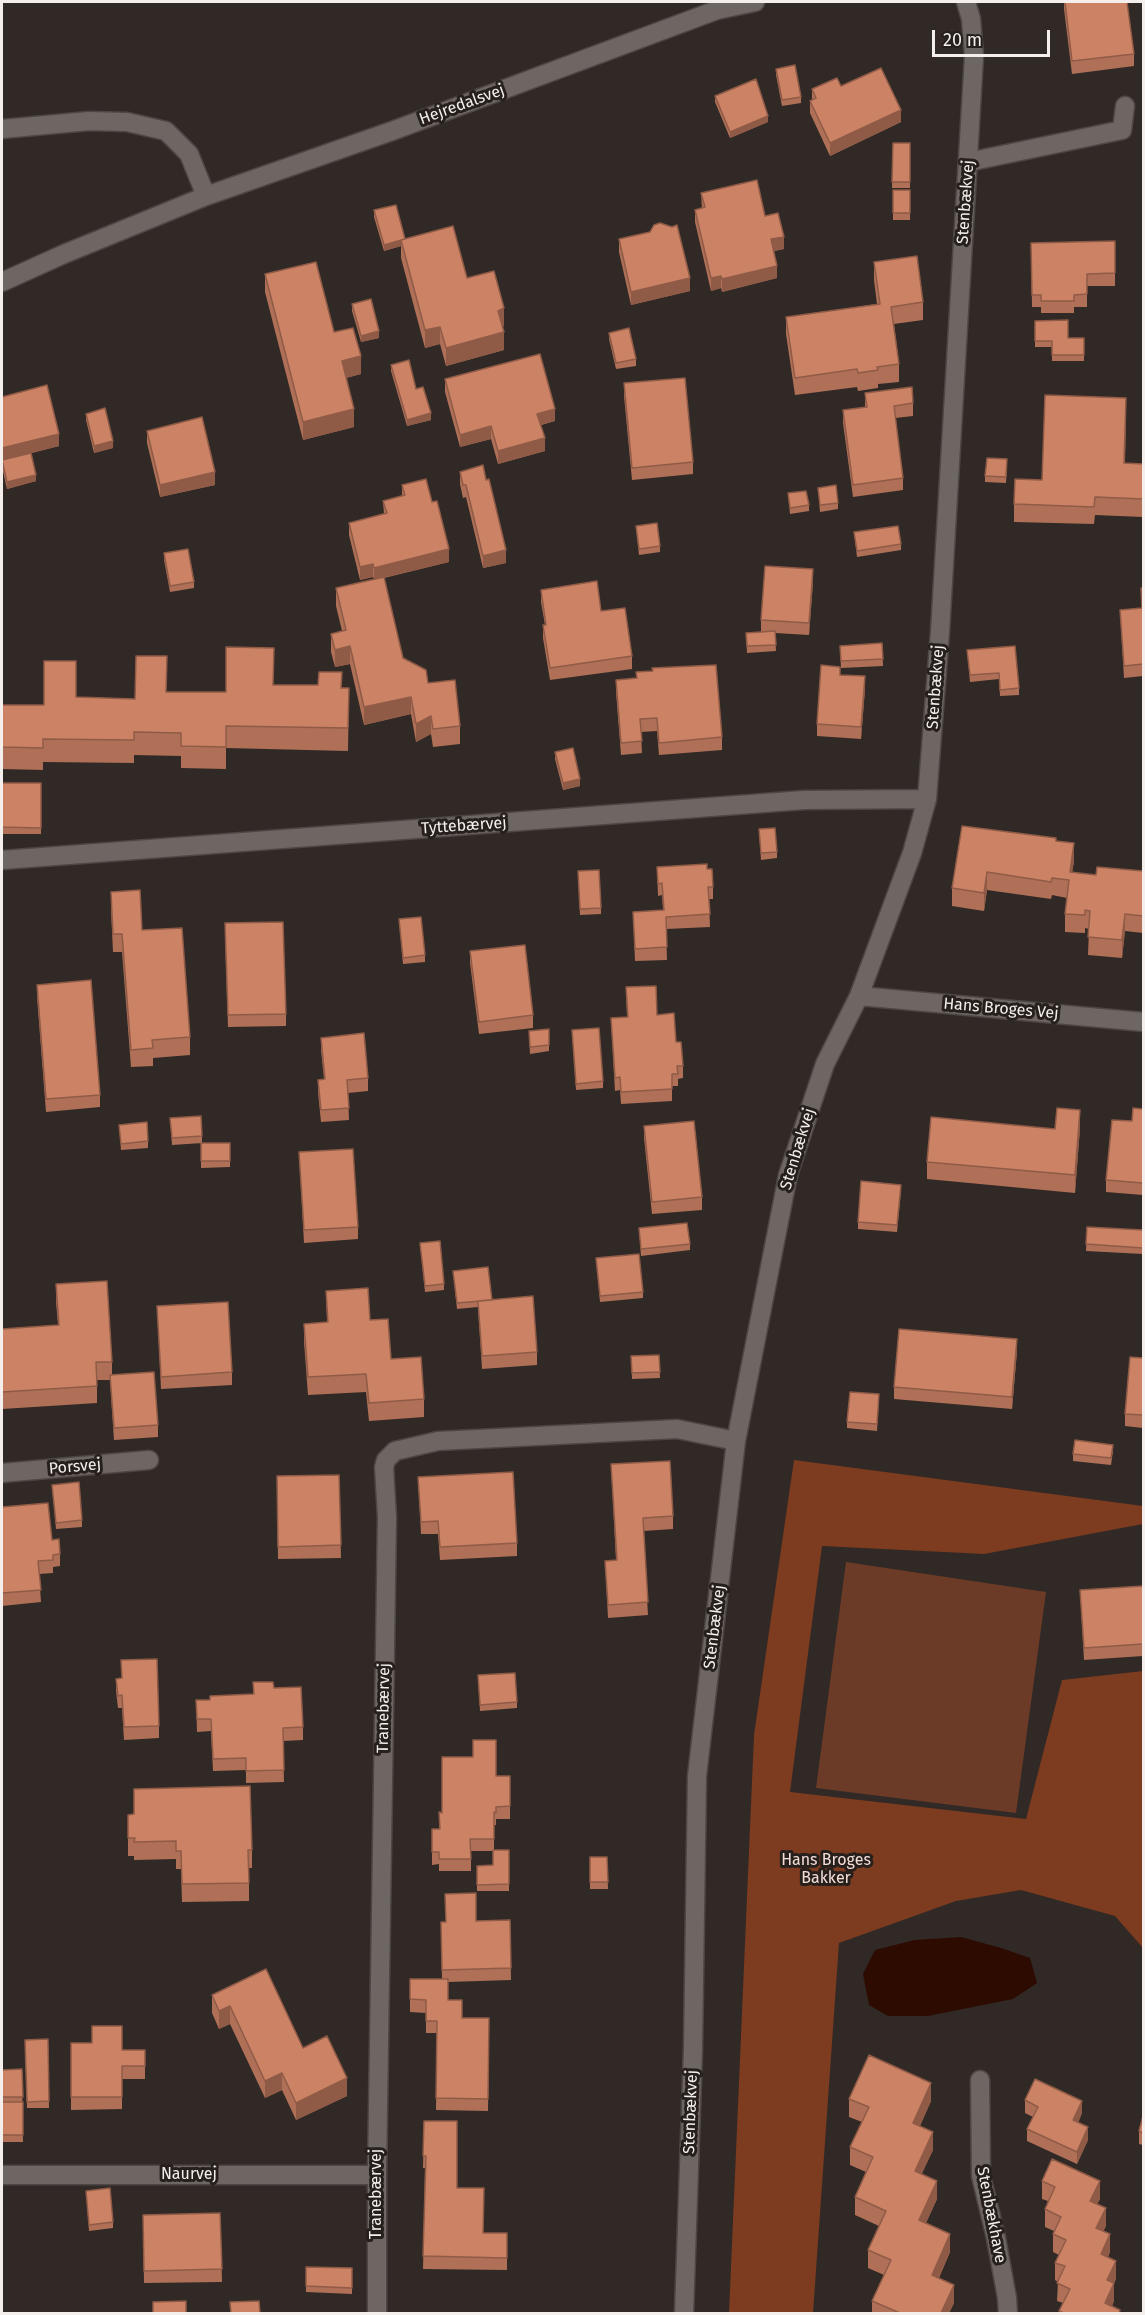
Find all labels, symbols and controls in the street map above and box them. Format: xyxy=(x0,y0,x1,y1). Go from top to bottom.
scale bar xyxy=(935,18,1054,56)
text: 20 m xyxy=(943,29,982,51)
street label: Hejredalsvej xyxy=(417,81,507,129)
street label: Stenbækvej xyxy=(953,159,979,245)
street label: Stenbækvej xyxy=(923,644,949,730)
street label: Tyttebærvej xyxy=(421,813,507,839)
street label: Hans Broges Vej xyxy=(943,994,1059,1024)
street label: Stenbækvej xyxy=(776,1106,820,1192)
street label: Porsvej xyxy=(48,1455,102,1479)
street label: Stenbækvej xyxy=(700,1584,730,1670)
street label: Tranebærvej xyxy=(374,1663,394,1753)
park label: Hans Broges Bakker xyxy=(781,1851,871,1889)
street label: Stenbækvej xyxy=(680,2069,702,2155)
street label: Tranebærvej xyxy=(367,2149,387,2239)
street label: Naurvej xyxy=(161,2165,217,2185)
street label: Stenbækhave xyxy=(972,2165,1010,2265)

